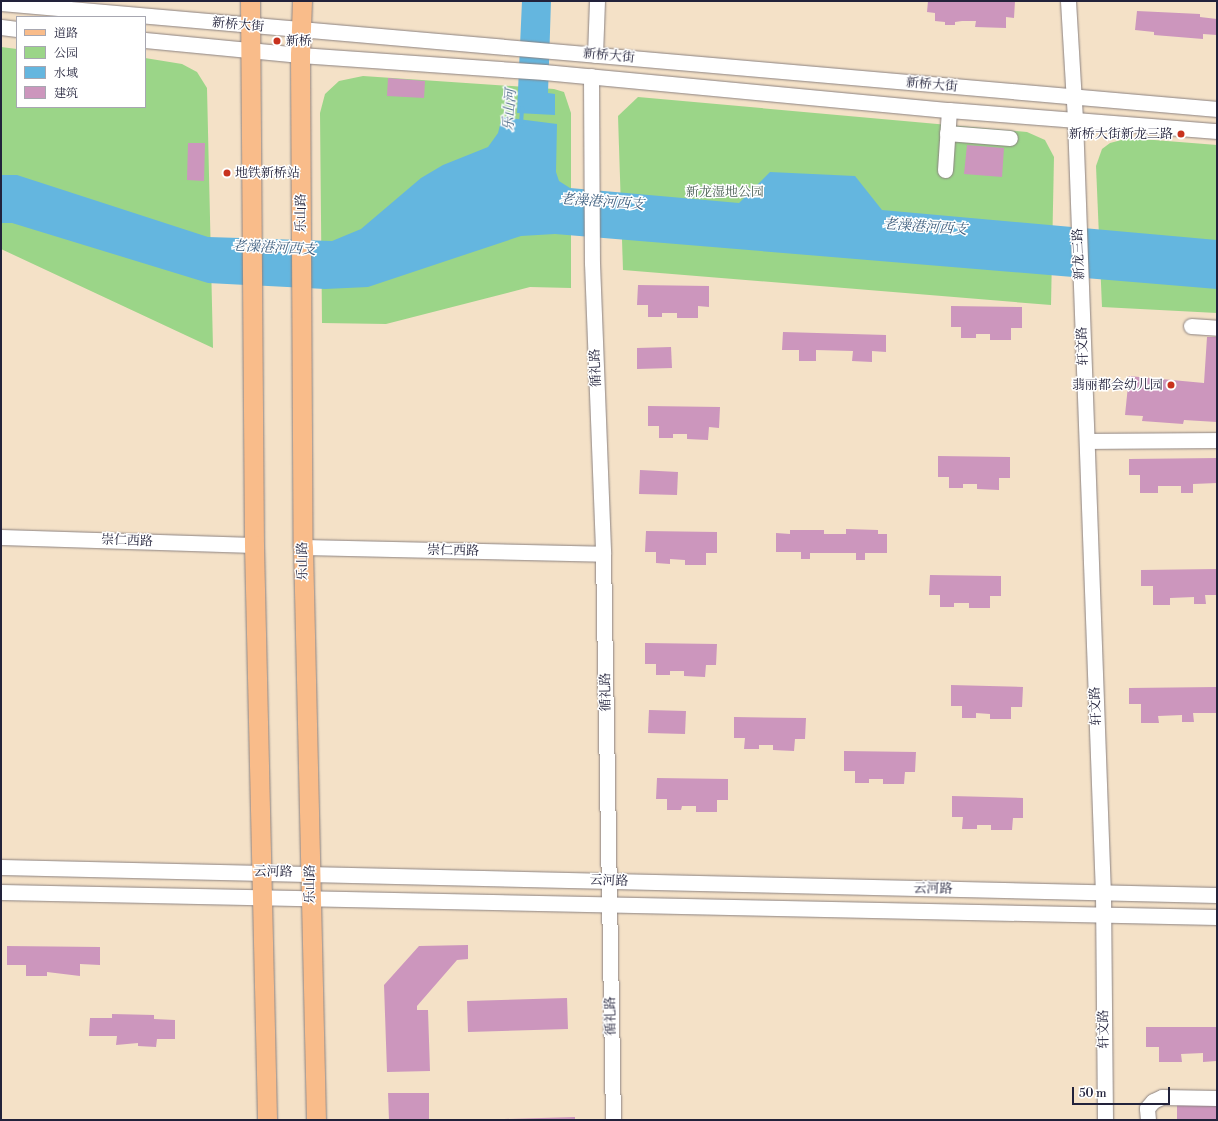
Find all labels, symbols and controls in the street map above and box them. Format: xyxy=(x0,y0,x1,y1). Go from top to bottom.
street label: 新桥大街 xyxy=(211,15,265,35)
legend xyxy=(16,16,146,108)
text: 道路 xyxy=(54,26,78,41)
place label: 新桥 xyxy=(286,33,312,49)
marker: 新桥 xyxy=(271,35,283,47)
text: 公园 xyxy=(54,46,78,61)
street label: 新桥大街 xyxy=(582,46,636,66)
text: 水域 xyxy=(54,66,78,81)
street label: 新桥大街 xyxy=(905,75,959,95)
text: 建筑 xyxy=(54,86,78,101)
water label: 乐山河 xyxy=(500,88,520,132)
place label: 新桥大街新龙三路 xyxy=(1069,126,1173,142)
marker: 新桥大街新龙三路 xyxy=(1176,129,1186,139)
place label: 地铁新桥站 xyxy=(235,165,300,181)
marker: 地铁新桥站 xyxy=(222,168,232,178)
park label: 新龙湿地公园 xyxy=(686,184,764,200)
water label: 老澡港河西支 xyxy=(560,191,644,213)
street label: 乐山路 xyxy=(293,194,309,232)
water label: 老澡港河西支 xyxy=(883,216,967,238)
street label: 新龙三路 xyxy=(1070,228,1088,280)
water label: 老澡港河西支 xyxy=(232,237,316,259)
street label: 轩文路 xyxy=(1075,326,1091,366)
street label: 循礼路 xyxy=(588,348,604,388)
place label: 翡丽都会幼儿园 xyxy=(1072,377,1163,393)
marker: 翡丽都会幼儿园 xyxy=(1166,380,1176,390)
street label: 崇仁西路 xyxy=(101,532,153,550)
street label: 乐山路 xyxy=(295,541,311,581)
street label: 崇仁西路 xyxy=(427,543,479,559)
street label: 循礼路 xyxy=(598,672,614,712)
street label: 轩文路 xyxy=(1088,686,1104,726)
street label: 云河路 xyxy=(253,864,293,880)
street label: 乐山路 xyxy=(302,865,318,903)
street label: 云河路 xyxy=(589,873,629,889)
street label: 云河路 xyxy=(913,881,953,897)
street label: 循礼路 xyxy=(603,996,619,1036)
street label: 轩文路 xyxy=(1096,1009,1112,1049)
scale bar xyxy=(1074,1079,1172,1105)
text: 50 m xyxy=(1079,1086,1107,1101)

